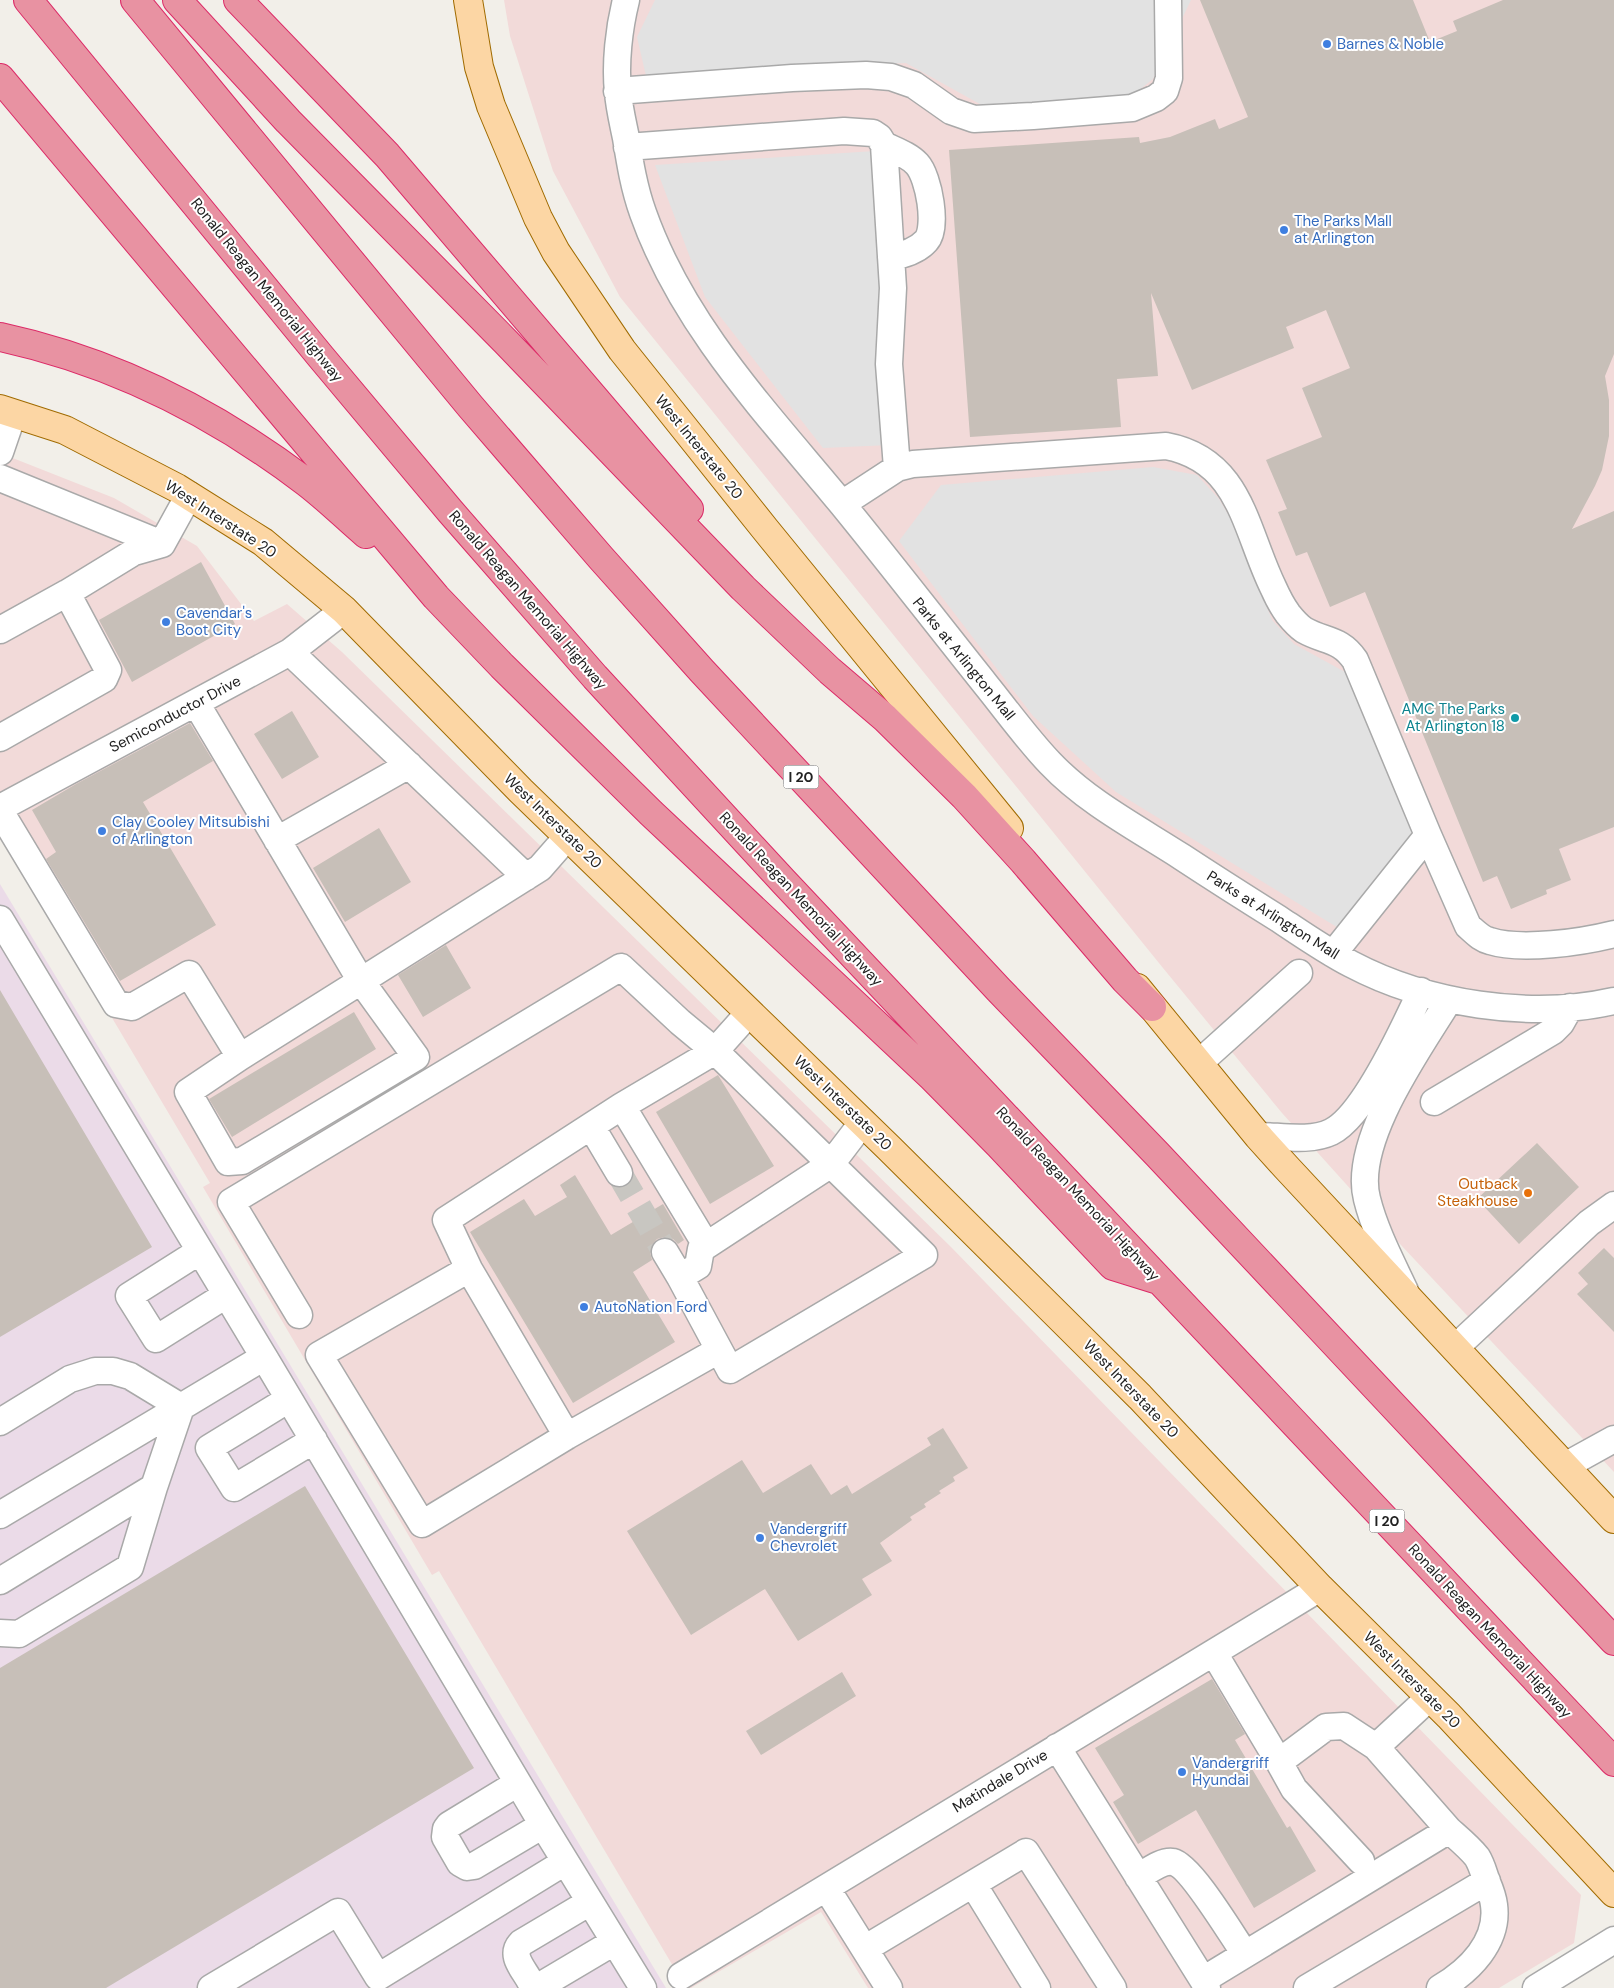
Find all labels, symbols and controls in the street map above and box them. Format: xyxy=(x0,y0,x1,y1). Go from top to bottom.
place label: Barnes & Noble xyxy=(1337,34,1444,54)
marker: Barnes & Noble xyxy=(1321,38,1333,50)
street label: Ronald Reagan Memorial Highway xyxy=(186,194,348,387)
place label: The Parks Mall at Arlington xyxy=(1294,211,1392,248)
marker: The Parks Mall at Arlington xyxy=(1278,224,1290,236)
street label: West Interstate 20 xyxy=(651,391,747,503)
street label: West Interstate 20 xyxy=(161,475,281,563)
street label: Ronald Reagan Memorial Highway xyxy=(445,506,612,694)
street label: Parks at Arlington Mall xyxy=(908,593,1020,725)
place label: Cavendar's Boot City xyxy=(176,603,252,640)
marker: Cavendar's Boot City xyxy=(160,616,172,628)
street label: Semiconductor Drive xyxy=(106,671,244,757)
place label: AMC The Parks At Arlington 18 xyxy=(1401,699,1505,736)
marker: AMC The Parks At Arlington 18 xyxy=(1509,712,1521,724)
road number: I 20 xyxy=(784,766,818,789)
street label: West Interstate 20 xyxy=(500,769,606,873)
street label: Ronald Reagan Memorial Highway xyxy=(715,808,888,991)
place label: Clay Cooley Mitsubishi of Arlington xyxy=(112,812,270,849)
marker: Clay Cooley Mitsubishi of Arlington xyxy=(96,825,108,837)
street label: Parks at Arlington Mall xyxy=(1203,866,1343,964)
street label: West Interstate 20 xyxy=(790,1051,896,1155)
street label: Ronald Reagan Memorial Highway xyxy=(992,1103,1165,1286)
place label: Outback Steakhouse xyxy=(1437,1174,1518,1211)
marker: Outback Steakhouse xyxy=(1522,1187,1534,1199)
place label: AutoNation Ford xyxy=(594,1297,708,1317)
marker: AutoNation Ford xyxy=(578,1301,590,1313)
street label: West Interstate 20 xyxy=(1079,1336,1183,1442)
road number: I 20 xyxy=(1370,1510,1404,1532)
place label: Vandergriff Chevrolet xyxy=(770,1519,847,1556)
marker: Vandergriff Chevrolet xyxy=(754,1532,766,1544)
street label: Ronald Reagan Memorial Highway xyxy=(1404,1540,1577,1723)
street label: West Interstate 20 xyxy=(1359,1627,1465,1733)
street label: Matindale Drive xyxy=(949,1745,1051,1817)
place label: Vandergriff Hyundai xyxy=(1192,1753,1269,1790)
marker: Vandergriff Hyundai xyxy=(1176,1766,1188,1778)

